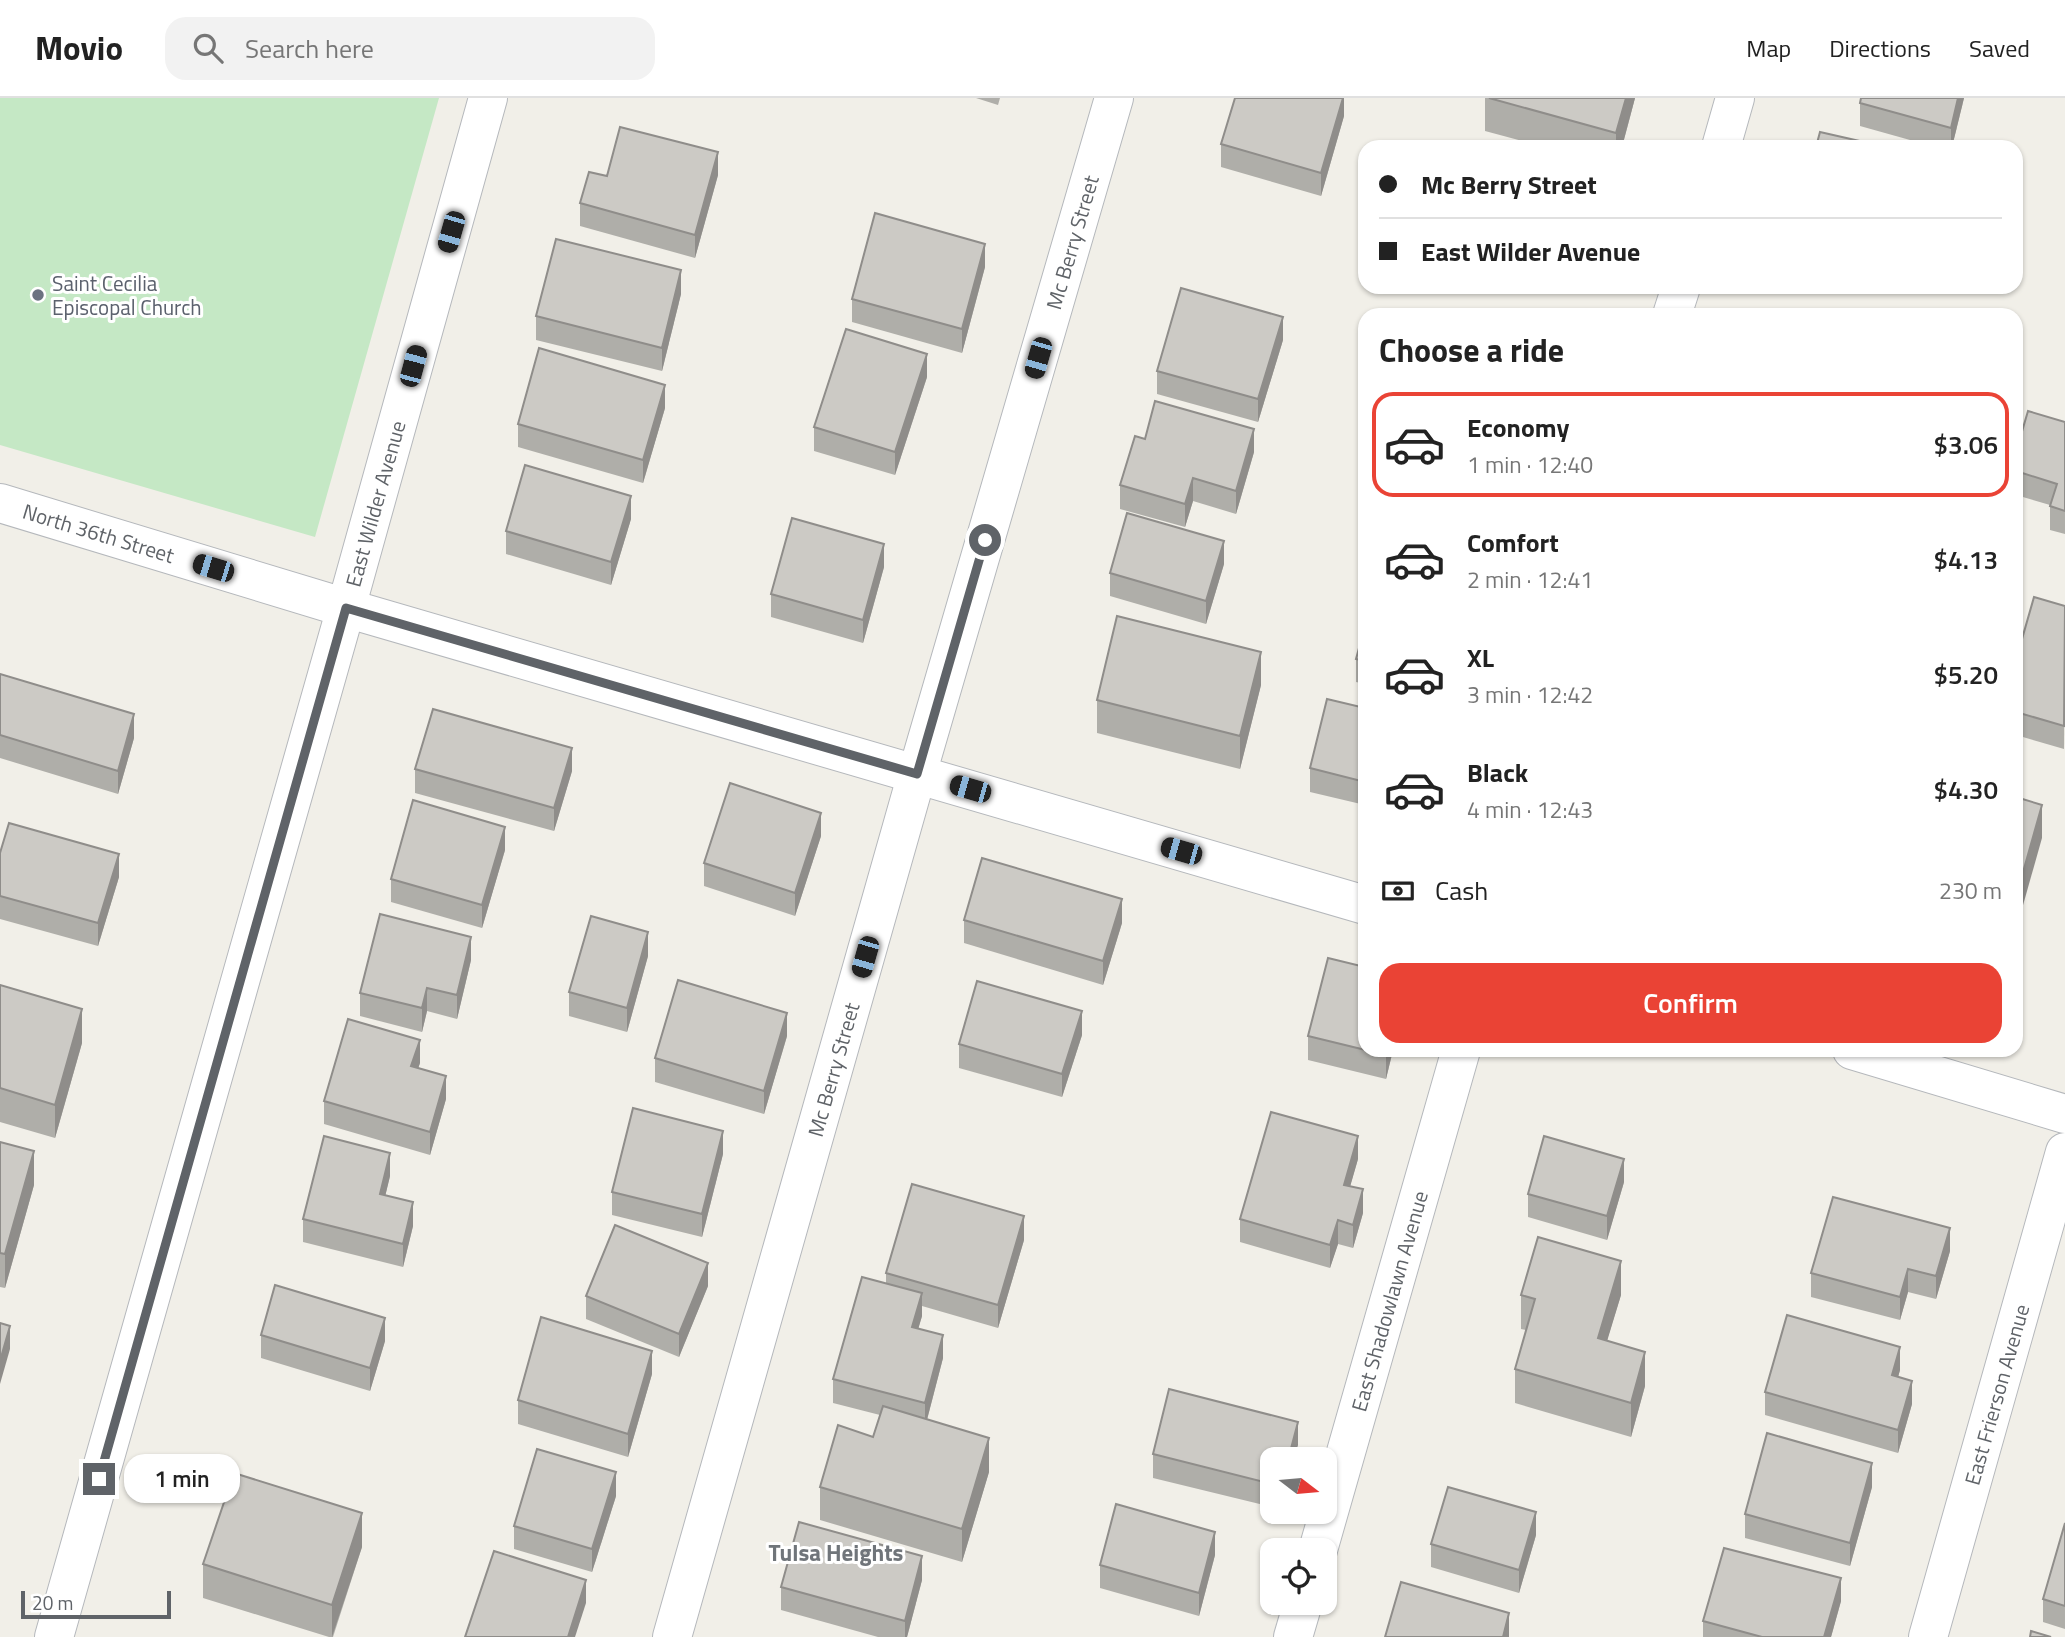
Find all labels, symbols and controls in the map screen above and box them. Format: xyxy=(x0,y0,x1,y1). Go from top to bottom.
search box xyxy=(165,17,655,80)
text: Movio xyxy=(35,23,123,73)
icon: search xyxy=(189,29,227,67)
text: Search here xyxy=(245,29,374,68)
text: Map xyxy=(1746,30,1791,66)
text: Directions xyxy=(1829,30,1931,66)
text: Saved xyxy=(1969,30,2030,66)
text: Mc Berry Street xyxy=(1421,165,1597,204)
street label: Mc Berry Street xyxy=(1037,171,1107,313)
car xyxy=(436,209,467,255)
text: East Wilder Avenue xyxy=(1421,232,1640,271)
place label: Saint Cecilia Episcopal Church xyxy=(52,267,202,323)
marker: Saint Cecilia Episcopal Church xyxy=(30,287,46,303)
text: Choose a ride xyxy=(1379,326,1564,374)
car xyxy=(1023,335,1054,381)
car xyxy=(398,343,429,389)
text: Economy xyxy=(1467,408,1569,447)
icon: car xyxy=(1383,413,1446,476)
street label: East Wilder Avenue xyxy=(337,417,413,590)
text: $3.06 xyxy=(1934,425,1998,464)
text: 1 min · 12:40 xyxy=(1467,447,1593,482)
street label: North 36th Street xyxy=(19,495,179,571)
text: Comfort xyxy=(1467,523,1559,562)
route start xyxy=(969,524,1001,556)
icon: car xyxy=(1383,528,1446,591)
text: $4.13 xyxy=(1934,540,1998,579)
car xyxy=(190,552,237,584)
text: 2 min · 12:41 xyxy=(1467,562,1593,597)
text: XL xyxy=(1467,638,1494,677)
icon: car xyxy=(1383,643,1446,706)
text: $5.20 xyxy=(1934,655,1998,694)
text: 3 min · 12:42 xyxy=(1467,677,1593,712)
text: Black xyxy=(1467,753,1528,792)
icon: car xyxy=(1383,758,1446,821)
text: $4.30 xyxy=(1934,770,1998,809)
car xyxy=(947,773,994,805)
text: 4 min · 12:43 xyxy=(1467,792,1593,827)
car xyxy=(1158,835,1205,867)
text: Cash xyxy=(1435,871,1488,910)
icon: cash xyxy=(1379,872,1417,910)
text: 230 m xyxy=(1939,873,2002,908)
car xyxy=(850,934,881,980)
button: Confirm xyxy=(1379,963,2002,1043)
street label: Mc Berry Street xyxy=(799,998,868,1140)
street label: East Shadowlawn Avenue xyxy=(1342,1187,1436,1415)
street label: East Frierson Avenue xyxy=(1956,1300,2037,1489)
north arrow xyxy=(1260,1447,1337,1524)
map controls xyxy=(1260,1447,1337,1615)
callout: 1 min xyxy=(124,1454,239,1504)
text: 1 min xyxy=(154,1461,210,1496)
route end xyxy=(83,1463,115,1495)
district label: Tulsa Heights xyxy=(769,1535,904,1570)
button: locate xyxy=(1260,1538,1337,1615)
scale bar xyxy=(21,1588,172,1620)
text: 20 m xyxy=(32,1588,73,1617)

